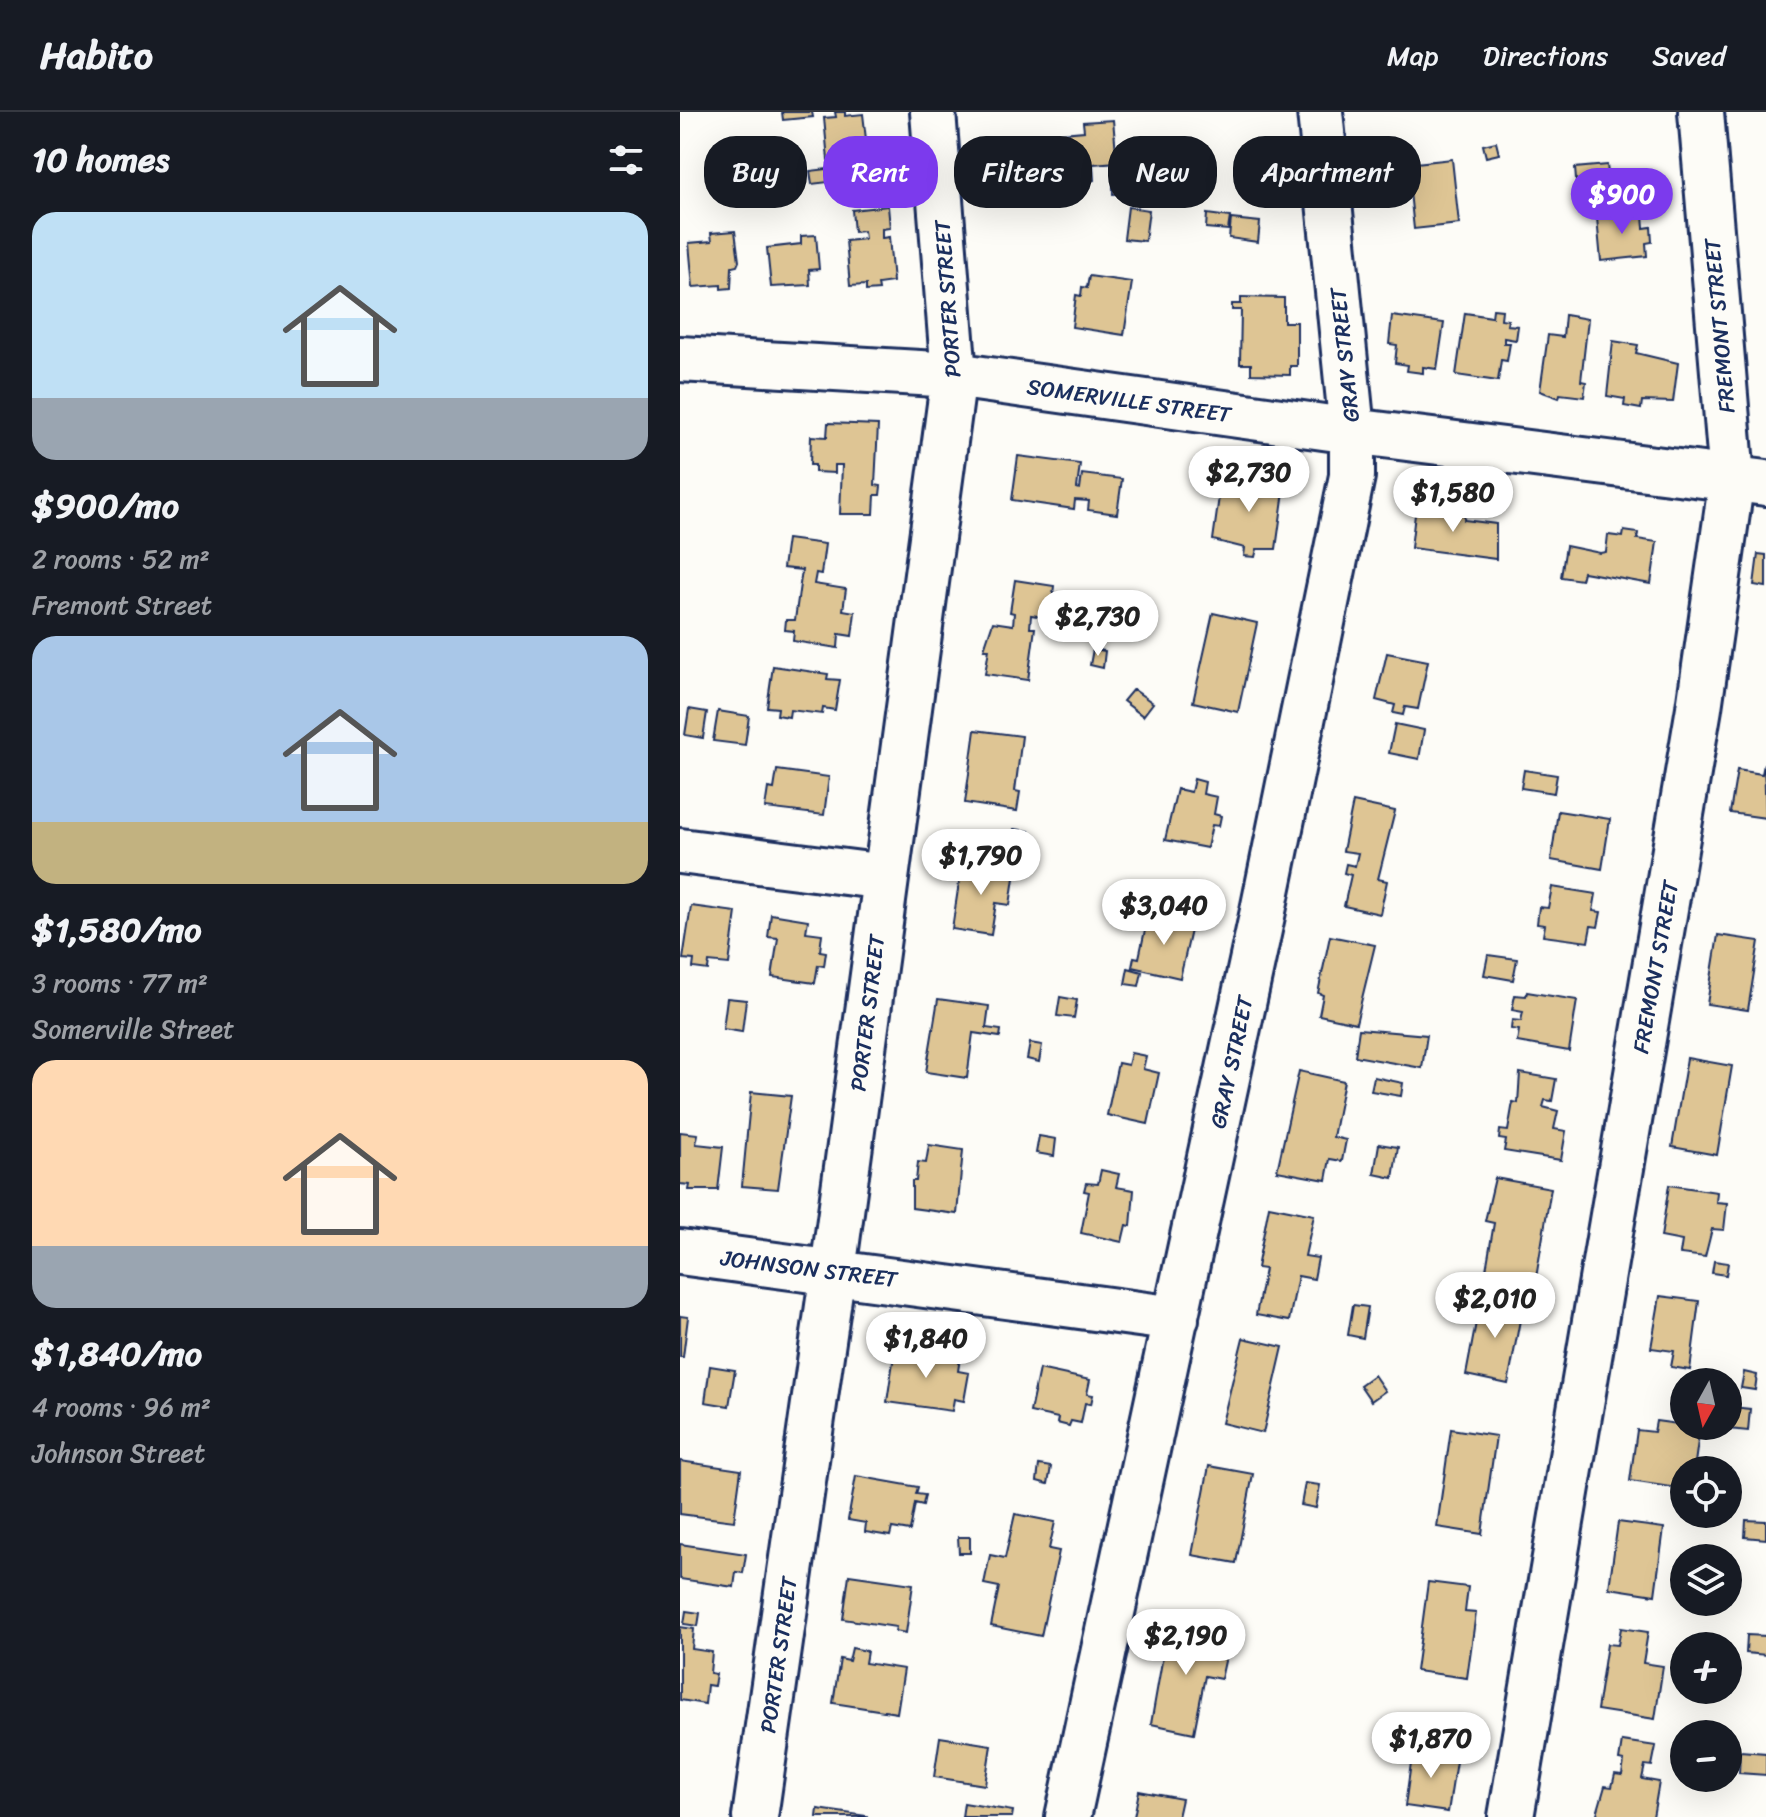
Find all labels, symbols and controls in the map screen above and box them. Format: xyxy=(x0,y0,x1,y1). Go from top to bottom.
text: Habito xyxy=(40,22,153,89)
text: Map xyxy=(1387,31,1439,80)
text: Directions xyxy=(1483,31,1608,80)
text: Saved xyxy=(1652,31,1726,80)
text: 10 homes xyxy=(32,130,170,190)
chip: Buy xyxy=(704,136,807,208)
chip: Rent xyxy=(823,136,938,208)
chip: Filters xyxy=(954,136,1092,208)
chip: New xyxy=(1108,136,1217,208)
chip: Apartment xyxy=(1233,136,1421,208)
icon: filters xyxy=(604,138,648,182)
pin: $900 xyxy=(1575,168,1669,236)
text: $900 xyxy=(1589,171,1655,217)
street label: PORTER STREET xyxy=(922,218,972,379)
street label: FREMONT STREET xyxy=(1692,236,1747,415)
icon: home xyxy=(268,264,412,408)
street label: GRAY STREET xyxy=(1318,284,1371,424)
street label: SOMERVILLE STREET xyxy=(1024,367,1235,434)
pin: $2,730 xyxy=(1184,446,1314,514)
text: $2,730 xyxy=(1206,449,1292,495)
pin: $1,580 xyxy=(1388,466,1518,534)
text: $1,580 xyxy=(1411,469,1495,515)
text: $900/mo xyxy=(32,476,179,536)
text: 2 rooms · 52 m² xyxy=(32,536,210,582)
text: Fremont Street xyxy=(32,582,212,628)
pin: $2,730 xyxy=(1033,590,1163,658)
text: $2,730 xyxy=(1055,593,1141,639)
icon: home xyxy=(268,688,412,832)
pin: $1,790 xyxy=(916,829,1046,897)
text: $1,790 xyxy=(940,832,1022,878)
street label: FREMONT STREET xyxy=(1621,877,1690,1057)
pin: $3,040 xyxy=(1099,879,1229,947)
text: $3,040 xyxy=(1120,882,1208,928)
text: $1,580/mo xyxy=(32,900,202,960)
street label: PORTER STREET xyxy=(839,931,897,1094)
text: 3 rooms · 77 m² xyxy=(32,960,208,1006)
street label: GRAY STREET xyxy=(1198,990,1265,1132)
text: Somerville Street xyxy=(32,1006,234,1052)
icon: home xyxy=(268,1112,412,1256)
street label: JOHNSON STREET xyxy=(717,1238,901,1299)
pin: $2,010 xyxy=(1430,1272,1560,1340)
text: $2,010 xyxy=(1453,1275,1537,1321)
pin: $1,840 xyxy=(861,1312,991,1380)
text: $1,840 xyxy=(884,1315,968,1361)
text: $1,840/mo xyxy=(32,1324,202,1384)
north arrow xyxy=(1670,1368,1742,1440)
map controls xyxy=(1670,1368,1742,1792)
text: 4 rooms · 96 m² xyxy=(32,1384,211,1430)
text: Johnson Street xyxy=(32,1430,205,1476)
button: locate xyxy=(1670,1456,1742,1528)
button: layers xyxy=(1670,1544,1742,1616)
street label: PORTER STREET xyxy=(748,1573,809,1736)
pin: $2,190 xyxy=(1121,1609,1251,1677)
text: $2,190 xyxy=(1144,1612,1228,1658)
button: + xyxy=(1670,1632,1742,1704)
pin: $1,870 xyxy=(1366,1712,1496,1780)
text: $1,870 xyxy=(1390,1715,1472,1761)
button: − xyxy=(1670,1720,1742,1792)

